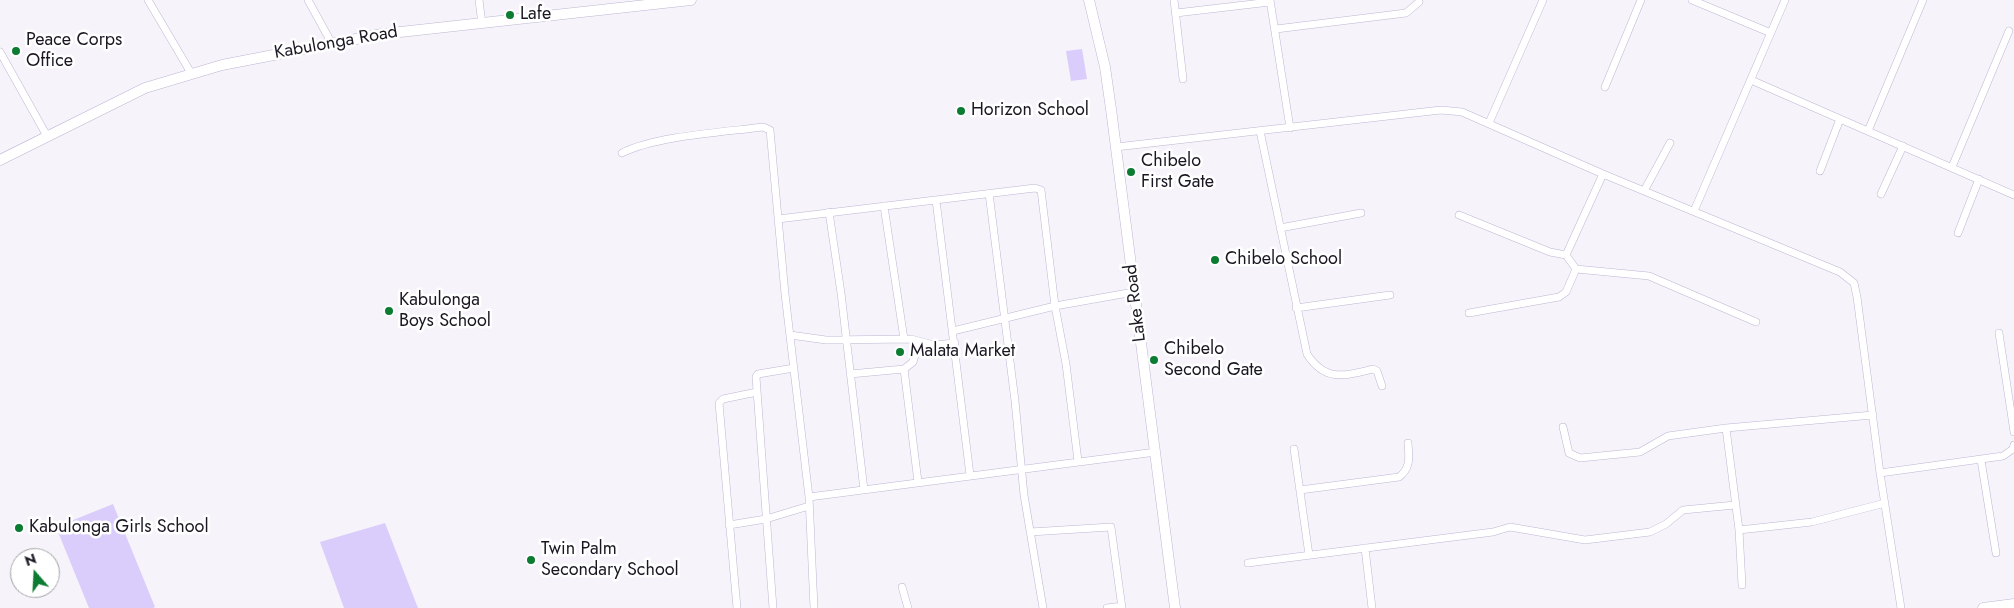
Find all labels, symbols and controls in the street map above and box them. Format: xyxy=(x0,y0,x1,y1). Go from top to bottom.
place label: Lafe xyxy=(520,4,551,26)
marker: Lafe xyxy=(504,9,516,21)
street label: Kabulonga Road xyxy=(273,22,399,64)
place label: Peace Corps Office xyxy=(26,30,122,72)
marker: Peace Corps Office xyxy=(10,45,22,57)
place label: Horizon School xyxy=(971,100,1089,122)
marker: Horizon School xyxy=(955,105,967,117)
place label: Chibelo First Gate xyxy=(1141,151,1214,193)
marker: Chibelo First Gate xyxy=(1125,166,1137,178)
place label: Chibelo School xyxy=(1225,249,1342,271)
marker: Chibelo School xyxy=(1209,254,1221,266)
street label: Lake Road xyxy=(1121,263,1151,343)
place label: Kabulonga Boys School xyxy=(399,290,491,332)
marker: Kabulonga Boys School xyxy=(383,305,395,317)
place label: Chibelo Second Gate xyxy=(1164,339,1263,382)
place label: Malata Market xyxy=(910,341,1015,363)
marker: Malata Market xyxy=(894,346,906,358)
marker: Chibelo Second Gate xyxy=(1148,354,1160,366)
place label: Kabulonga Girls School xyxy=(29,517,209,539)
marker: Kabulonga Girls School xyxy=(13,522,25,534)
place label: Twin Palm Secondary School xyxy=(541,539,679,582)
north arrow xyxy=(10,548,60,598)
text: N xyxy=(22,548,39,571)
marker: Twin Palm Secondary School xyxy=(525,554,537,566)

